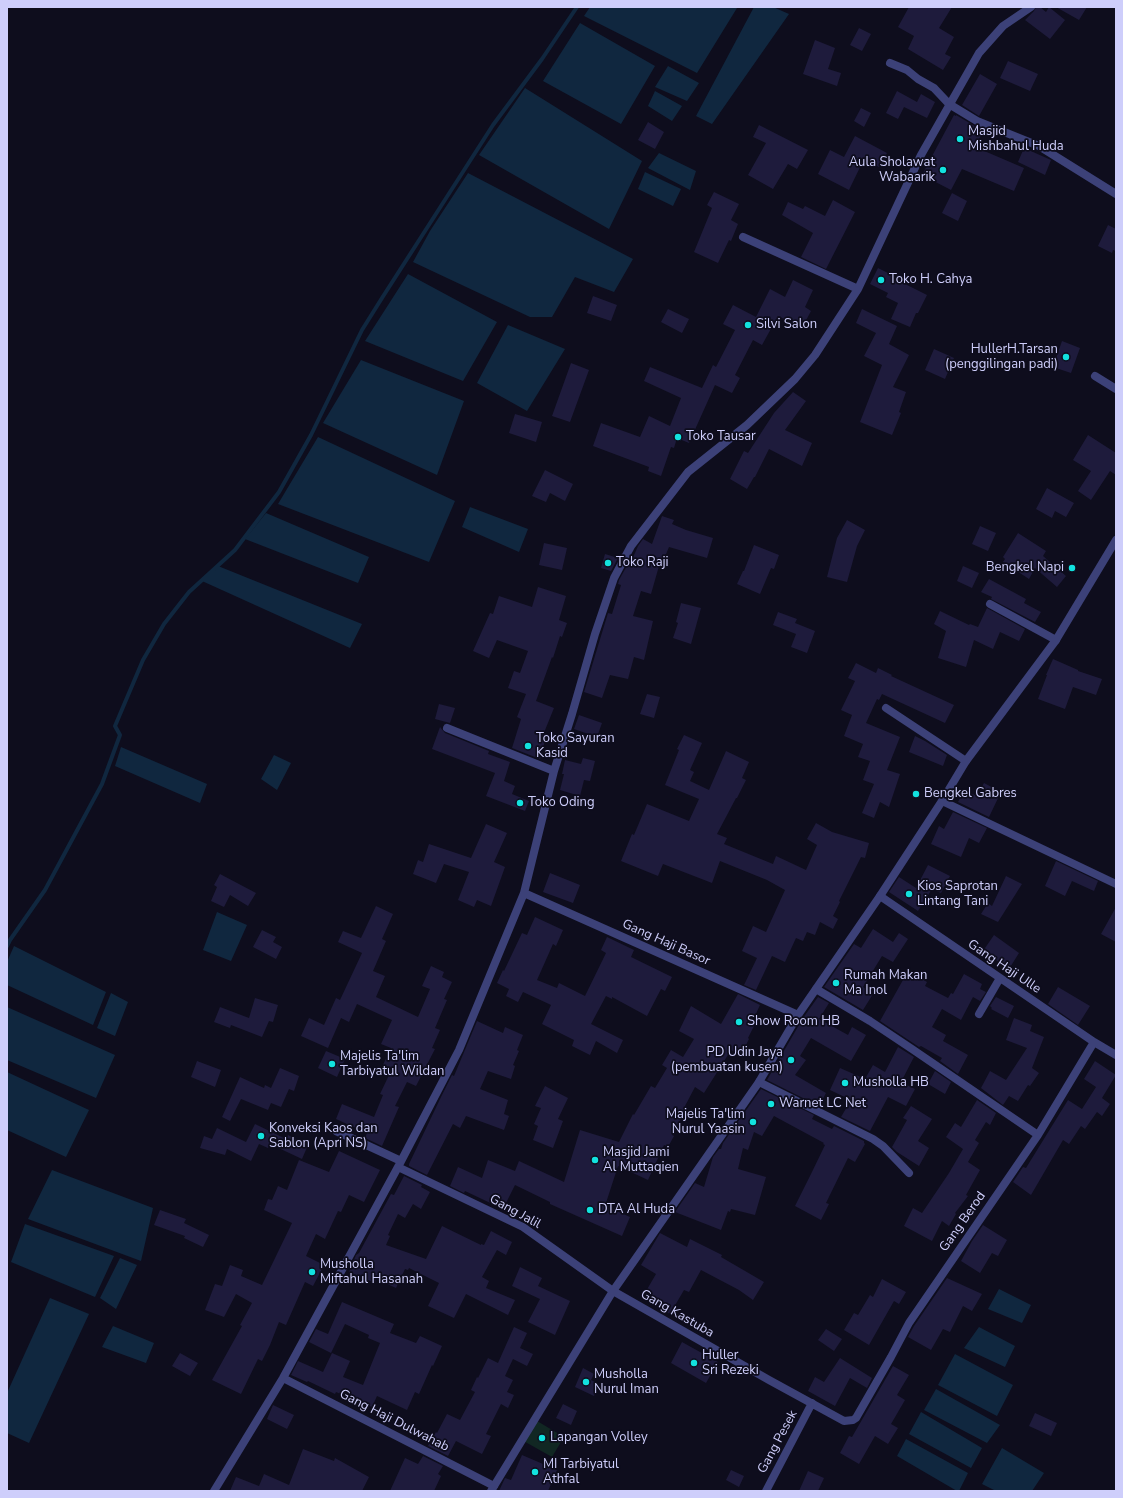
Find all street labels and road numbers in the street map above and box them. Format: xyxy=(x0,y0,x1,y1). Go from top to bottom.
street label: Gang Haji Basor xyxy=(620,917,712,969)
street label: Gang Haji Ulle xyxy=(964,937,1044,997)
street label: Gang Berod xyxy=(937,1189,989,1255)
street label: Gang Jalil xyxy=(487,1191,543,1233)
street label: Gang Kastuba xyxy=(638,1287,716,1341)
street label: Gang Haji Dulwahab xyxy=(337,1387,451,1455)
street label: Gang Pesek xyxy=(755,1408,801,1476)

